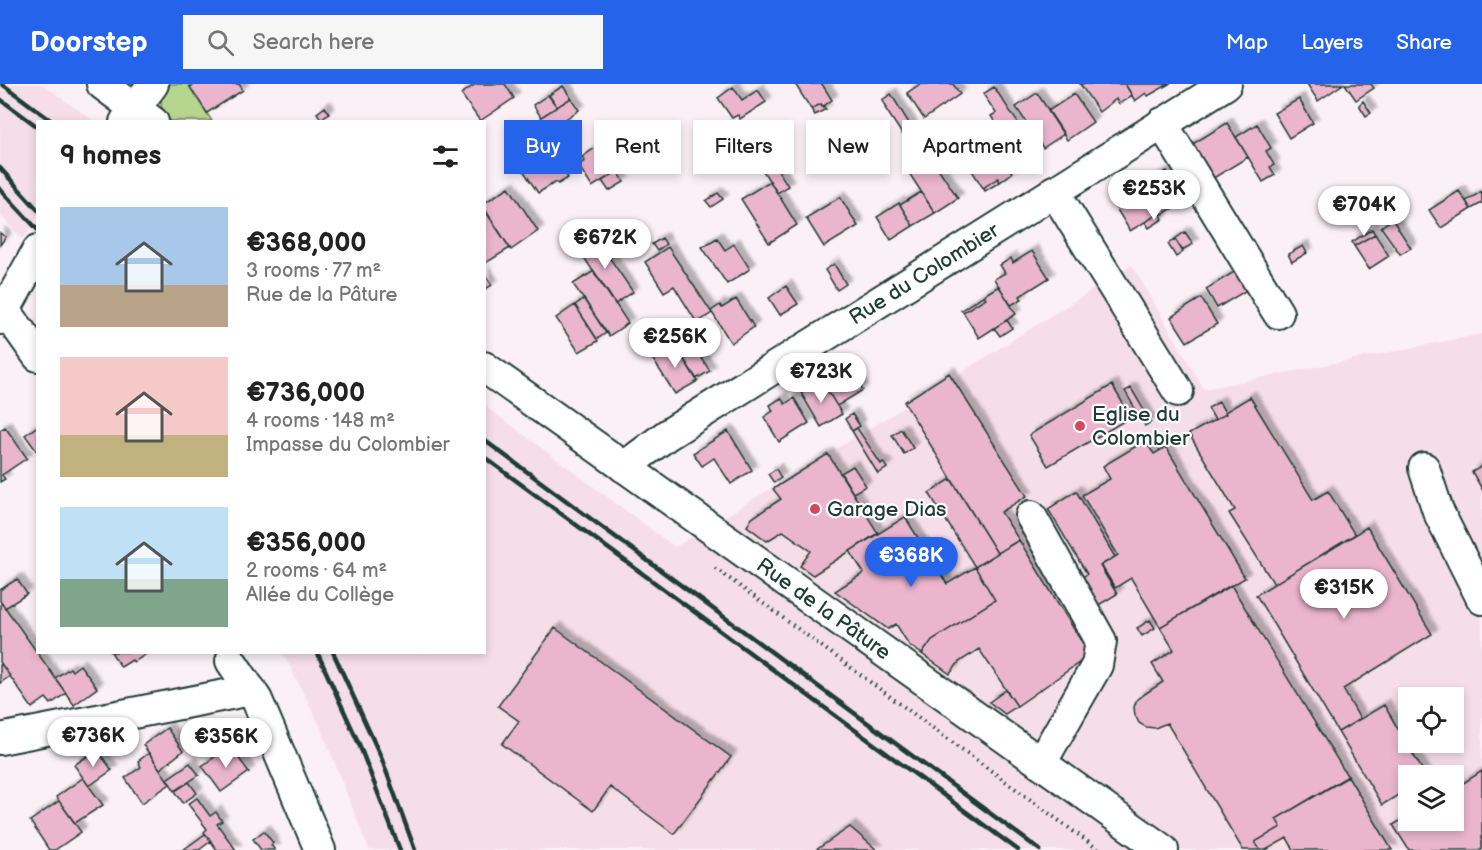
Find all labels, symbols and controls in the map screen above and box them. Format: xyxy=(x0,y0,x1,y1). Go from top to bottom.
search box xyxy=(183,15,603,69)
text: Doorstep xyxy=(30,26,147,59)
icon: search xyxy=(204,26,237,59)
text: Search here xyxy=(252,29,374,56)
text: Map xyxy=(1226,30,1268,55)
text: Layers xyxy=(1301,30,1363,55)
text: Share xyxy=(1396,30,1452,55)
chip: Buy xyxy=(504,120,582,174)
chip: Rent xyxy=(594,120,681,174)
chip: Filters xyxy=(693,120,794,174)
chip: New xyxy=(806,120,890,174)
chip: Apartment xyxy=(902,120,1043,174)
icon: filters xyxy=(429,140,462,173)
text: 9 homes xyxy=(60,141,161,172)
pin: €253K xyxy=(1112,170,1196,221)
text: €253K xyxy=(1122,177,1186,201)
pin: €704K xyxy=(1322,186,1406,237)
text: €704K xyxy=(1332,193,1396,217)
street label: Rue du Colombier xyxy=(845,217,1004,330)
pin: €672K xyxy=(563,219,647,270)
text: €672K xyxy=(573,226,637,250)
text: €368,000 xyxy=(246,228,367,259)
icon: home xyxy=(108,231,180,303)
text: 3 rooms · 77 m² xyxy=(246,259,381,283)
text: Rue de la Pâture xyxy=(246,283,397,307)
pin: €256K xyxy=(633,318,717,369)
text: €256K xyxy=(643,325,707,349)
pin: €723K xyxy=(779,353,863,404)
text: €723K xyxy=(790,360,852,384)
text: €736,000 xyxy=(246,378,365,409)
icon: home xyxy=(108,381,180,453)
place label: Eglise du Colombier xyxy=(1092,402,1190,451)
text: 4 rooms · 148 m² xyxy=(246,409,395,433)
marker: Eglise du Colombier xyxy=(1073,419,1087,433)
text: Impasse du Colombier xyxy=(246,433,450,457)
place label: Garage Dias xyxy=(827,497,946,522)
marker: Garage Dias xyxy=(808,502,822,516)
text: €356,000 xyxy=(246,528,366,559)
icon: home xyxy=(108,531,180,603)
pin: €368K xyxy=(869,537,953,588)
text: €368K xyxy=(879,544,943,568)
street label: Rue de la Pâture xyxy=(752,552,896,665)
text: 2 rooms · 64 m² xyxy=(246,559,387,583)
pin: €315K xyxy=(1302,569,1386,620)
text: €315K xyxy=(1314,576,1374,600)
text: Allée du Collège xyxy=(246,583,394,607)
map controls xyxy=(1398,687,1464,831)
button: locate xyxy=(1398,687,1464,753)
pin: €736K xyxy=(51,717,135,768)
pin: €356K xyxy=(184,718,268,769)
text: €736K xyxy=(61,724,125,748)
text: €356K xyxy=(194,725,258,749)
button: layers xyxy=(1398,765,1464,831)

